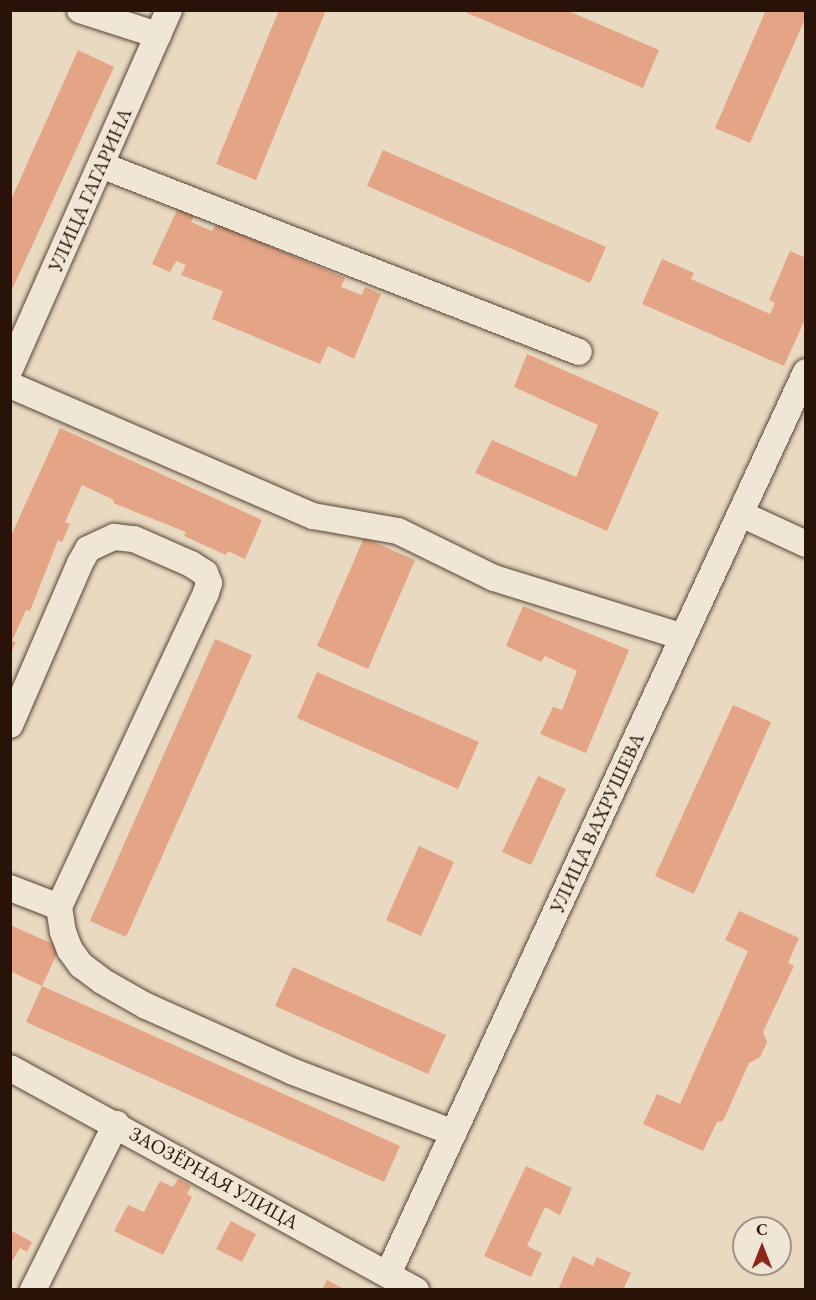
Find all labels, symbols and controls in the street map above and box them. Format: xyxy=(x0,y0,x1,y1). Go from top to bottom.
street label: УЛИЦА ГАГАРИНА xyxy=(43,104,137,276)
street label: УЛИЦА ВАХРУШЕВА xyxy=(545,729,649,917)
street label: ЗАОЗЁРНАЯ УЛИЦА xyxy=(125,1122,303,1234)
north arrow xyxy=(732,1216,792,1276)
text: С xyxy=(756,1219,768,1240)

